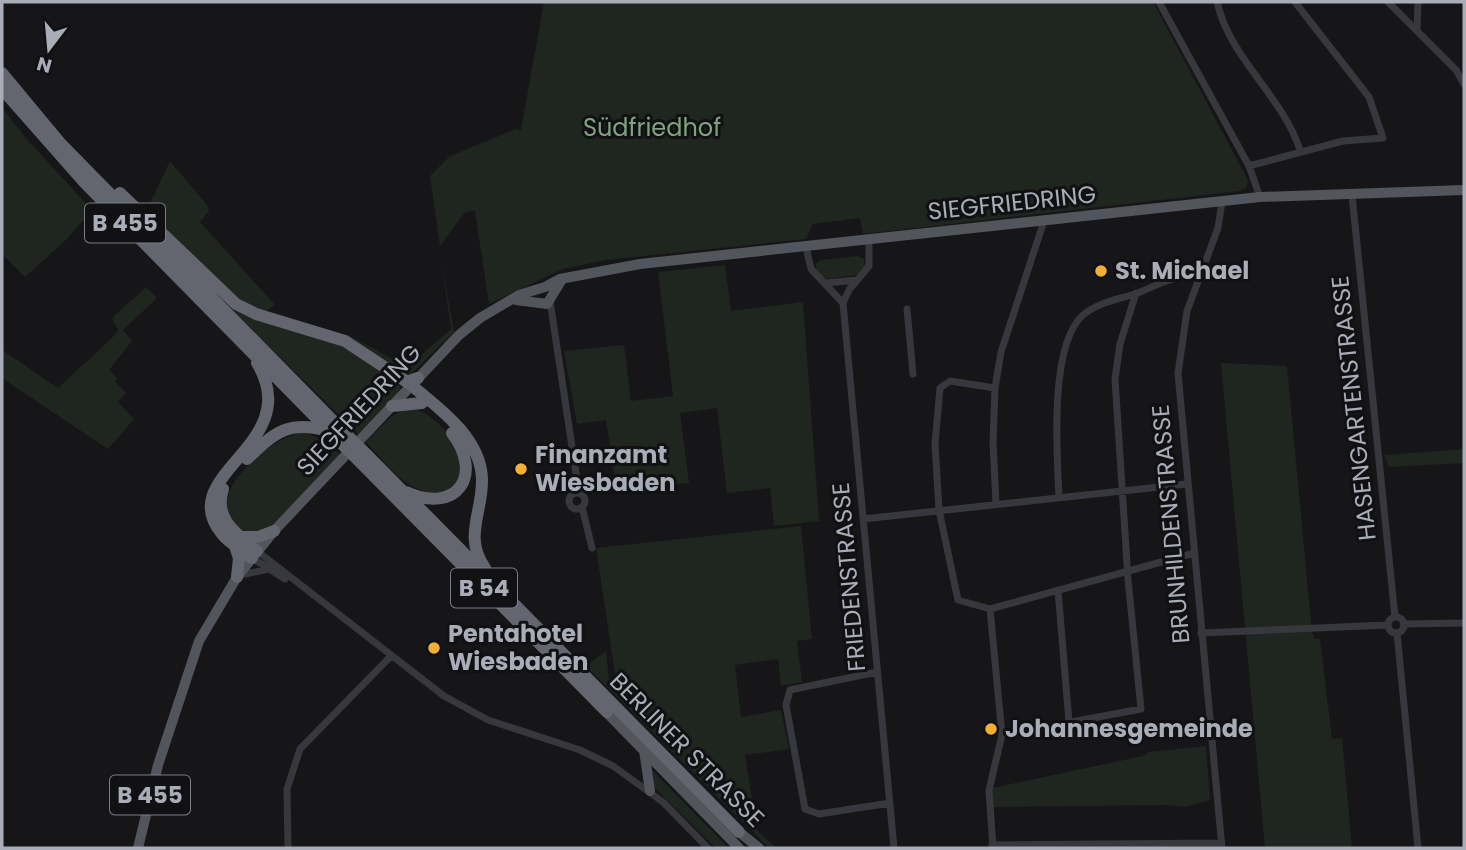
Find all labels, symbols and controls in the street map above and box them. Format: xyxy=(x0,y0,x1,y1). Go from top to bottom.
north arrow xyxy=(14,14,84,84)
text: N xyxy=(34,50,55,80)
park label: Südfriedhof xyxy=(583,111,721,144)
street label: SIEGFRIEDRING xyxy=(926,177,1098,228)
road number: B 455 xyxy=(85,204,165,243)
place label: St. Michael xyxy=(1115,254,1249,287)
marker: St. Michael xyxy=(1093,263,1109,279)
street label: HASENGARTENSTRASSE xyxy=(1323,274,1384,542)
street label: SIEGFRIEDRING xyxy=(289,337,428,483)
street label: BRUNHILDENSTRASSE xyxy=(1144,403,1197,645)
place label: Finanzamt Wiesbaden xyxy=(535,438,675,499)
marker: Finanzamt Wiesbaden xyxy=(513,461,529,477)
street label: FRIEDENSTRASSE xyxy=(824,481,873,673)
road number: B 54 xyxy=(451,568,517,608)
place label: Pentahotel Wiesbaden xyxy=(448,617,588,678)
marker: Pentahotel Wiesbaden xyxy=(426,640,442,656)
street label: BERLINER STRASSE xyxy=(603,665,772,834)
place label: Johannesgemeinde xyxy=(1005,712,1253,745)
marker: Johannesgemeinde xyxy=(983,721,999,737)
road number: B 455 xyxy=(110,776,190,814)

